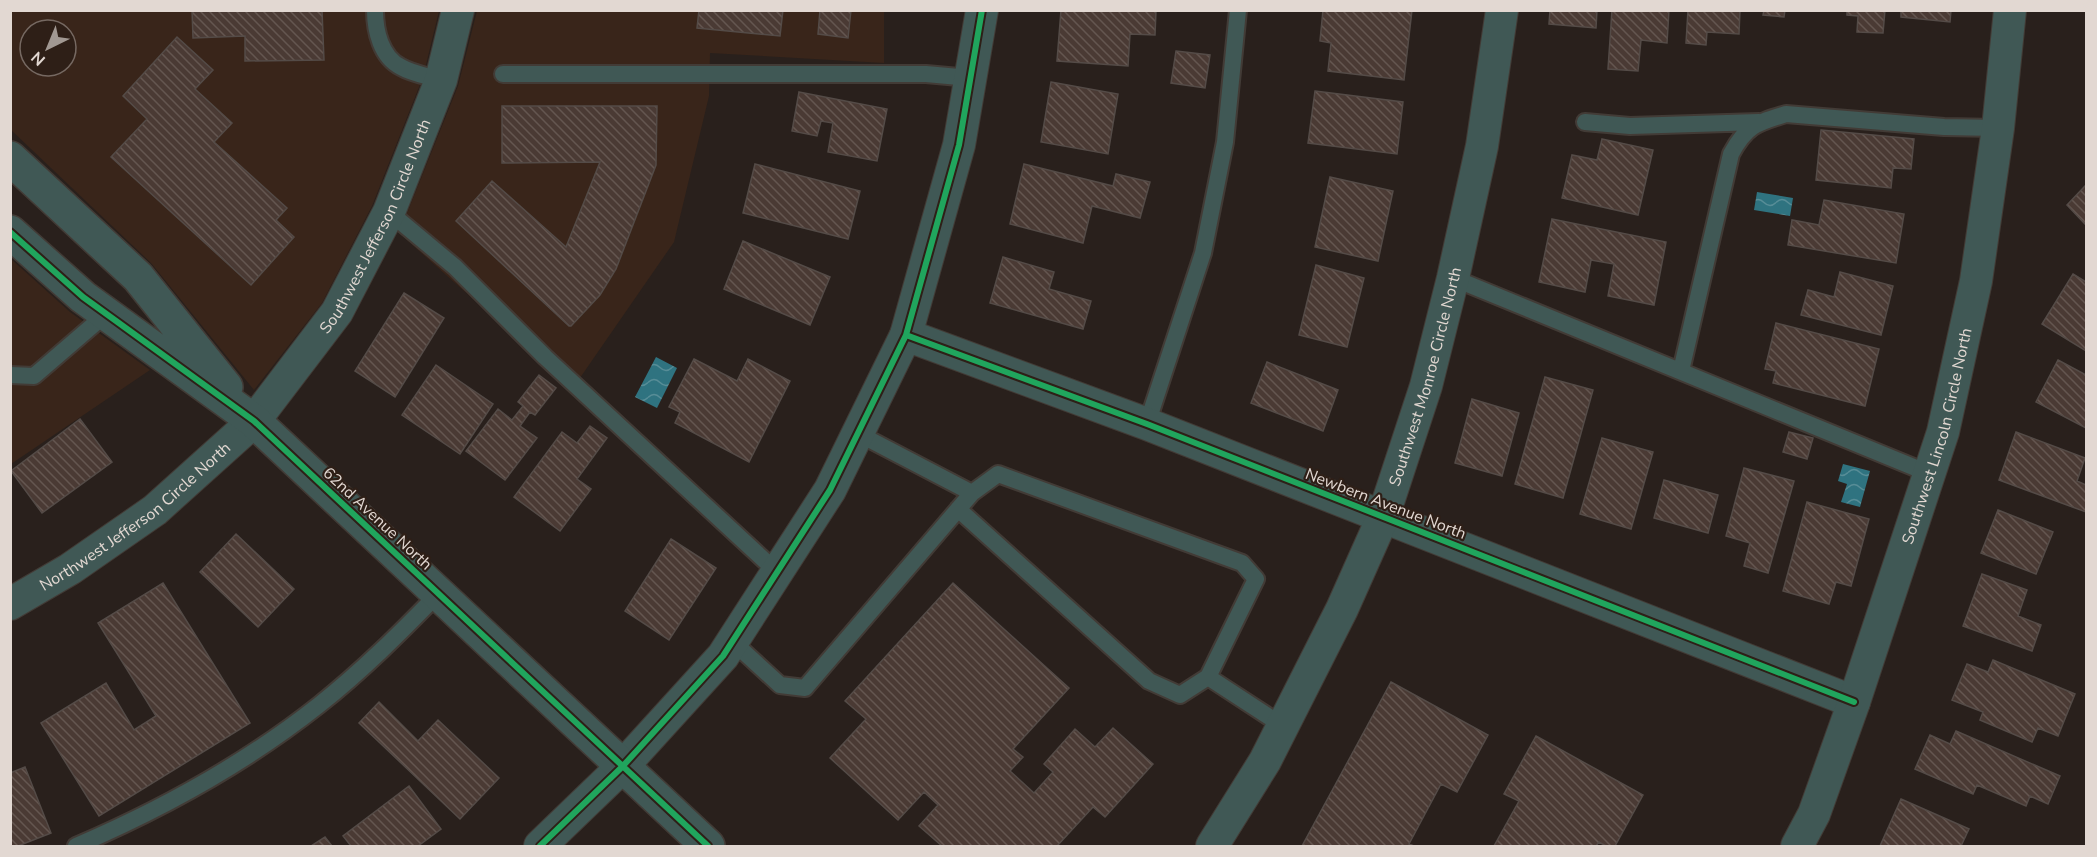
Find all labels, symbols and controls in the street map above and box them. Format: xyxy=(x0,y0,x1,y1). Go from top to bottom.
north arrow xyxy=(18,18,78,78)
text: N xyxy=(27,46,50,70)
street label: Southwest Jefferson Circle North xyxy=(314,116,437,338)
street label: Southwest Monroe Circle North xyxy=(1384,265,1467,489)
street label: Southwest Lincoln Circle North xyxy=(1897,326,1977,547)
street label: Northwest Jefferson Circle North xyxy=(36,437,236,597)
street label: 62nd Avenue North xyxy=(318,462,437,575)
street label: Newbern Avenue North xyxy=(1302,463,1469,545)

